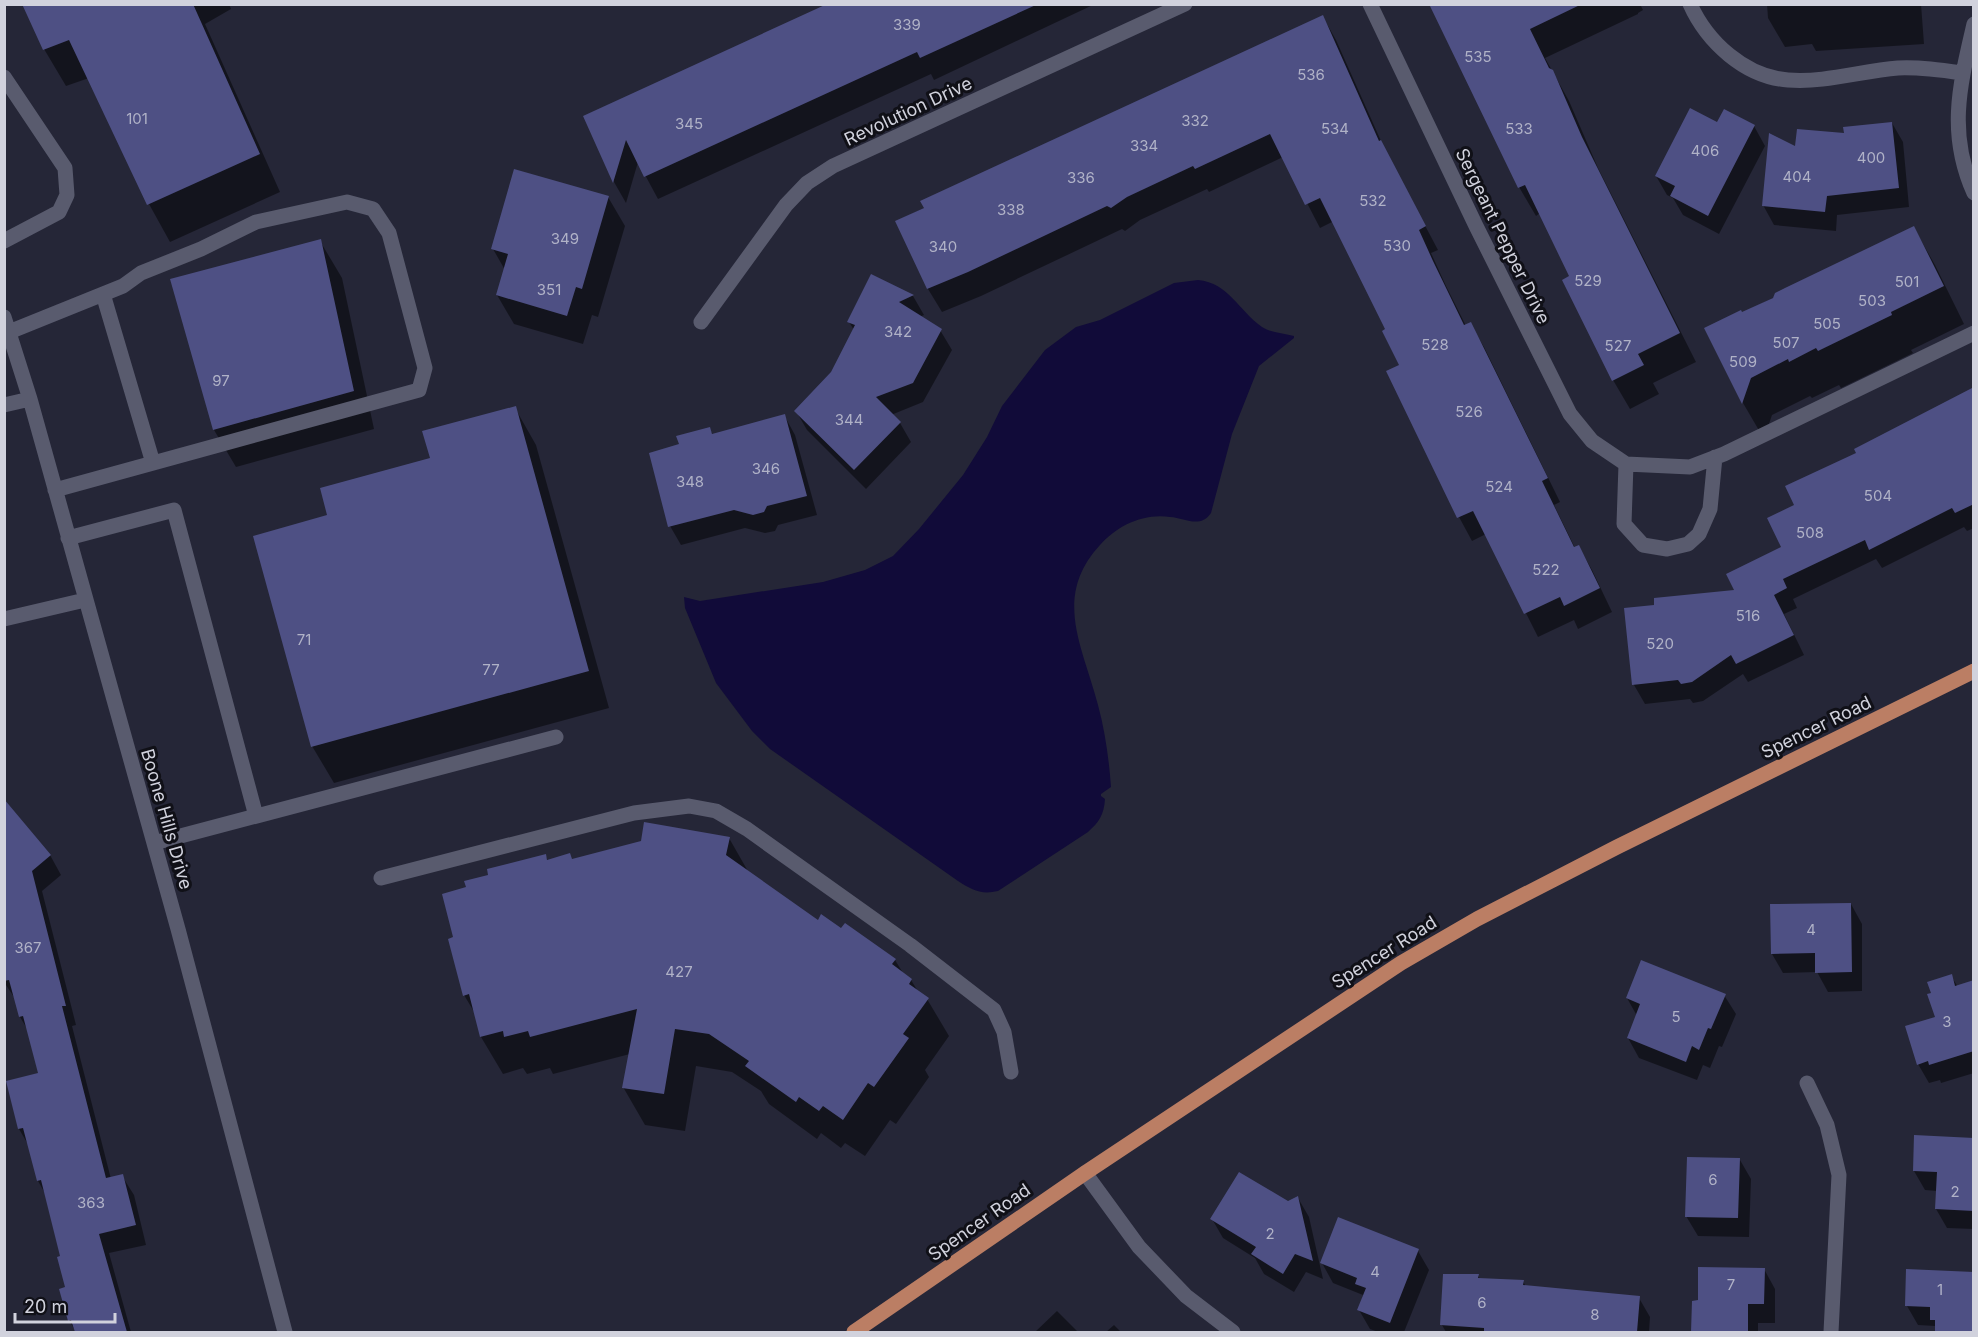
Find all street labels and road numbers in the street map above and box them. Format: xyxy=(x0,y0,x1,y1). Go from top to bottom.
street label: Revolution Drive xyxy=(841,72,975,150)
street label: Sergeant Pepper Drive xyxy=(1451,145,1555,327)
street label: Spencer Road xyxy=(1758,691,1874,763)
street label: Boone Hills Drive xyxy=(137,746,197,892)
street label: Spencer Road xyxy=(1328,911,1440,993)
street label: Spencer Road xyxy=(924,1179,1034,1265)

